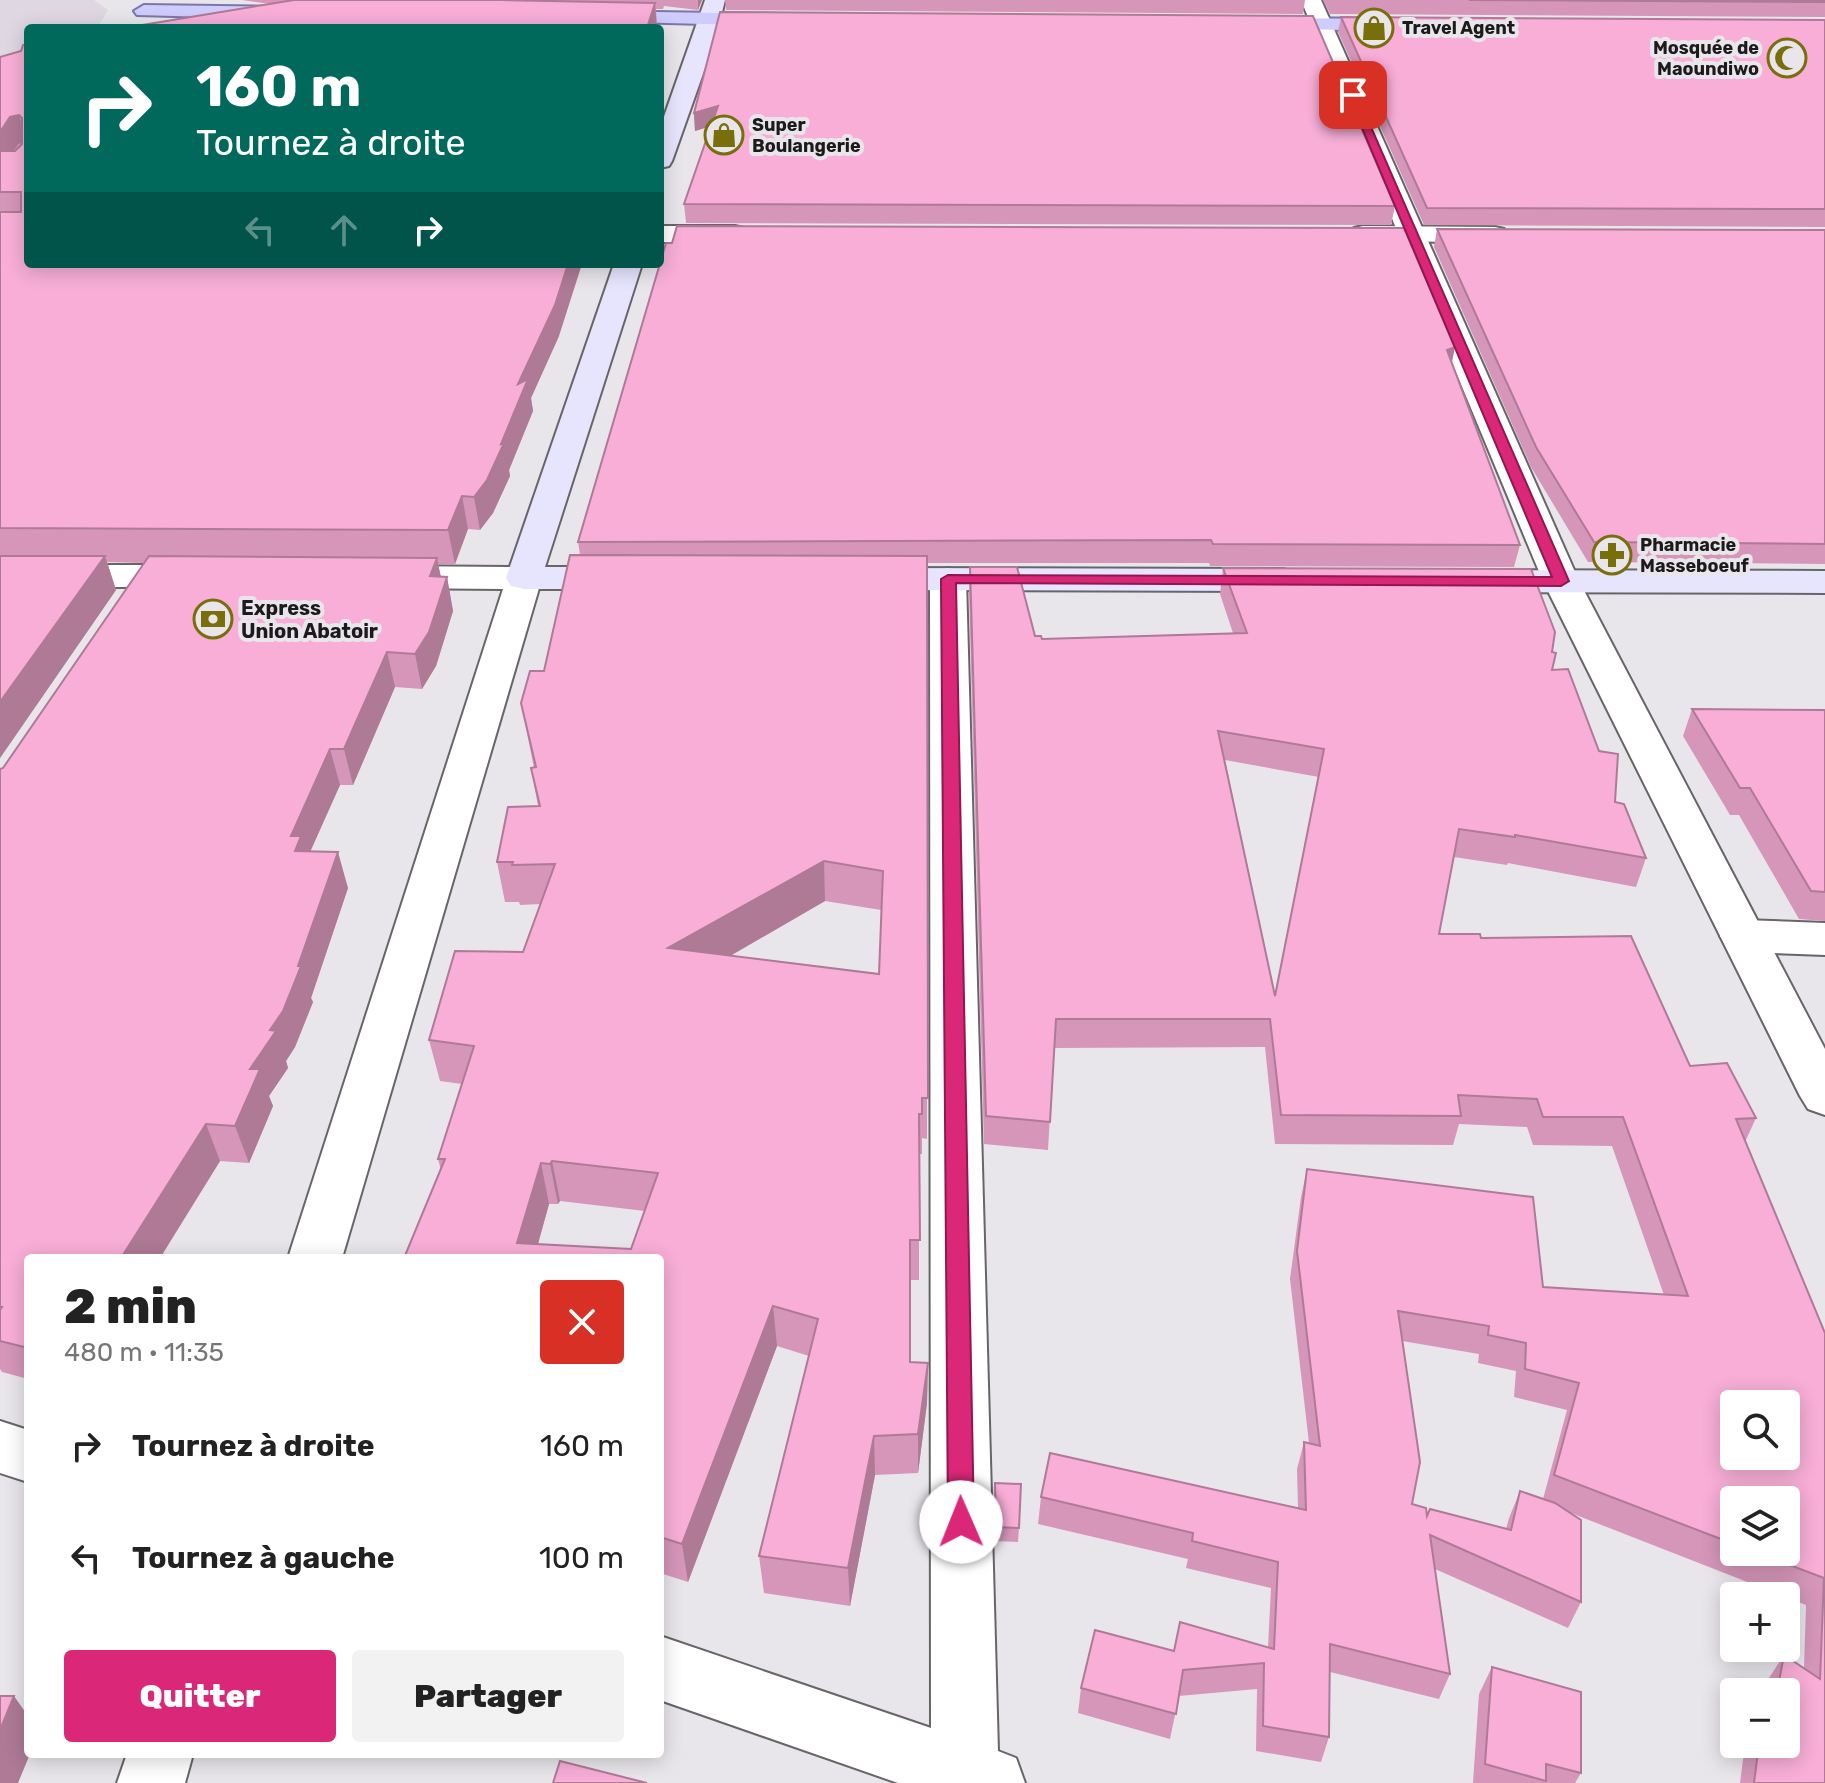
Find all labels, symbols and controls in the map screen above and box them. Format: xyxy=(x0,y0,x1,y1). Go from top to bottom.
shop icon: Travel Agent xyxy=(1353,7,1395,49)
place label: Travel Agent xyxy=(1402,17,1515,39)
place label: Mosquée de Maoundiwo xyxy=(1653,37,1759,80)
mosque icon: Mosquée de Maoundiwo xyxy=(1766,37,1808,79)
text: 160 m xyxy=(196,54,362,120)
icon: right xyxy=(64,56,168,160)
pin xyxy=(1319,61,1387,129)
icon: arrive xyxy=(1331,73,1375,117)
shop icon: Super Boulangerie xyxy=(703,114,745,156)
place label: Super Boulangerie xyxy=(752,114,861,157)
text: Tournez à droite xyxy=(196,121,466,164)
icon: left xyxy=(238,208,282,252)
icon: ahead xyxy=(322,208,366,252)
icon: right xyxy=(406,208,450,252)
pharmacy icon: Pharmacie Masseboeuf xyxy=(1591,534,1633,576)
place label: Pharmacie Masseboeuf xyxy=(1640,534,1749,577)
place label: Express Union Abatoir xyxy=(241,596,378,643)
bank icon: Express Union Abatoir xyxy=(192,598,234,640)
text: 2 min xyxy=(64,1278,197,1335)
button: close xyxy=(540,1280,624,1364)
text: 480 m · 11:35 xyxy=(64,1337,224,1368)
map controls xyxy=(1720,1390,1800,1758)
button: search xyxy=(1720,1390,1800,1470)
icon: right xyxy=(64,1424,108,1468)
text: Tournez à droite xyxy=(132,1428,375,1464)
text: 160 m xyxy=(540,1428,624,1464)
position arrow xyxy=(919,1480,1003,1564)
button: layers xyxy=(1720,1486,1800,1566)
icon: left xyxy=(64,1536,108,1580)
text: Tournez à gauche xyxy=(132,1540,395,1576)
text: 100 m xyxy=(539,1540,624,1576)
button: + xyxy=(1720,1582,1800,1662)
button: Quitter xyxy=(64,1650,336,1742)
button: Partager xyxy=(352,1650,624,1742)
button: − xyxy=(1720,1678,1800,1758)

